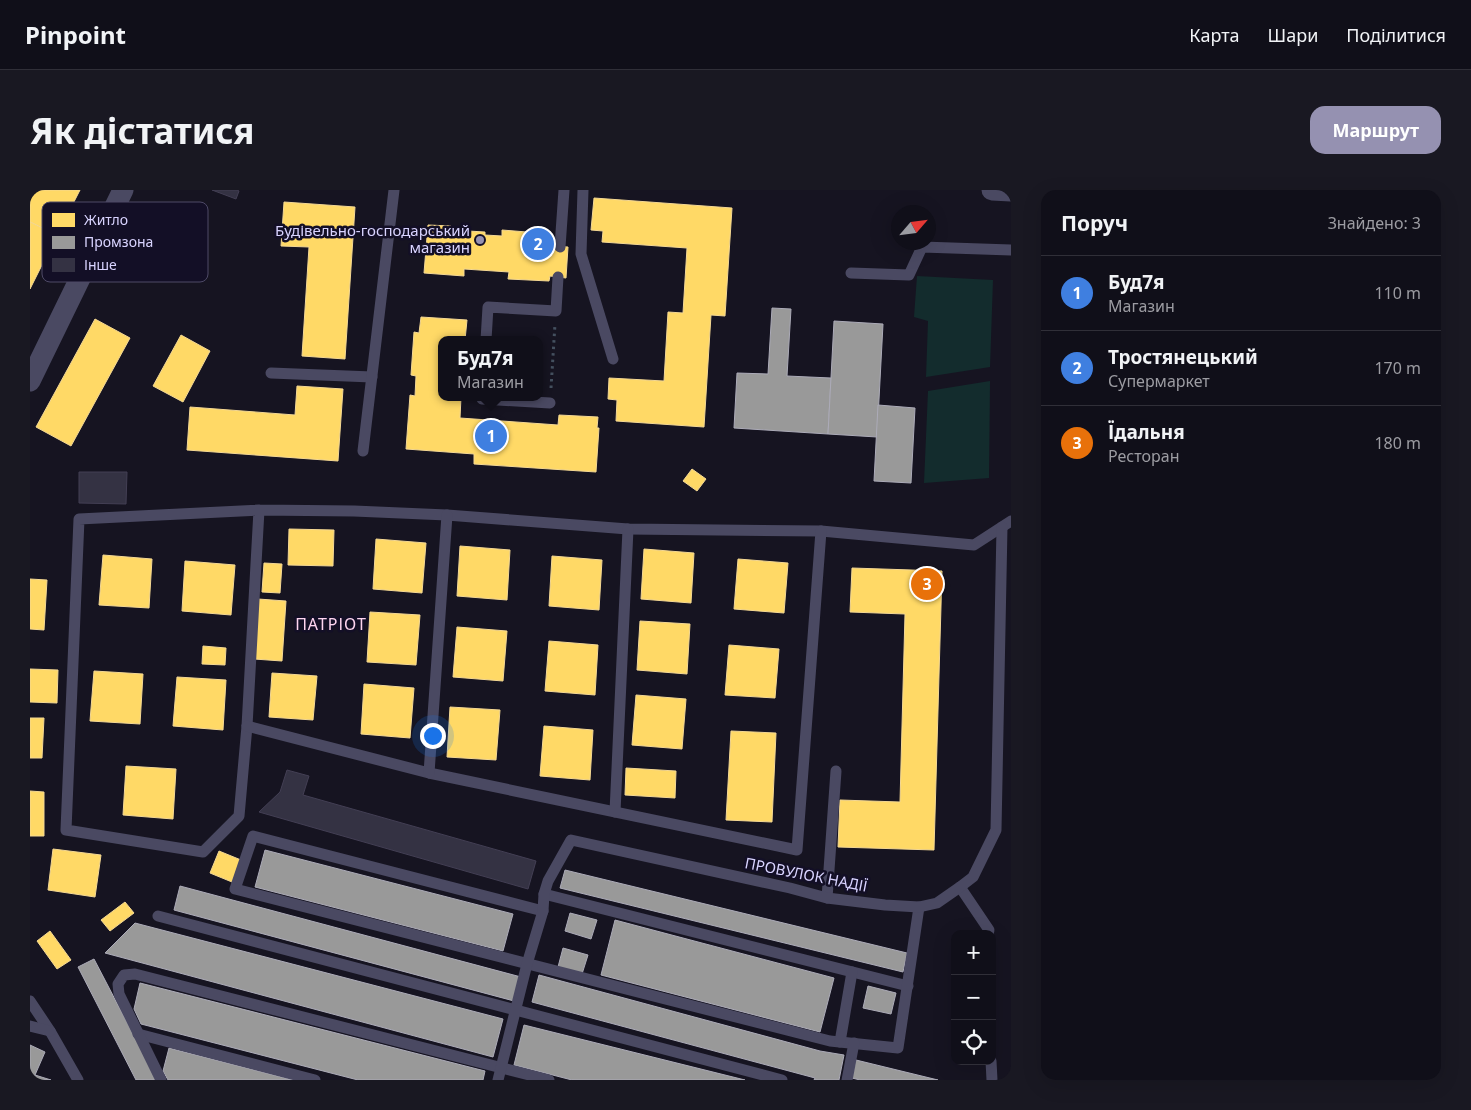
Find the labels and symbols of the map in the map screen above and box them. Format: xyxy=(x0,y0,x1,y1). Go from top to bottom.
legend xyxy=(42,202,208,282)
north arrow xyxy=(891,205,936,250)
text: Житло xyxy=(84,210,128,229)
place label: Будівельно-господарський магазин xyxy=(275,220,470,257)
pin: 2 xyxy=(522,225,554,263)
text: Промзона xyxy=(84,232,153,251)
marker: Будівельно-господарський магазин xyxy=(474,234,486,246)
text: Інше xyxy=(84,255,117,274)
pin: 1 xyxy=(475,417,507,455)
pin: 3 xyxy=(911,565,943,603)
district label: ПАТРІОТ xyxy=(295,613,367,635)
your location xyxy=(420,723,446,749)
street label: ПРОВУЛОК НАДІЇ xyxy=(743,852,869,896)

